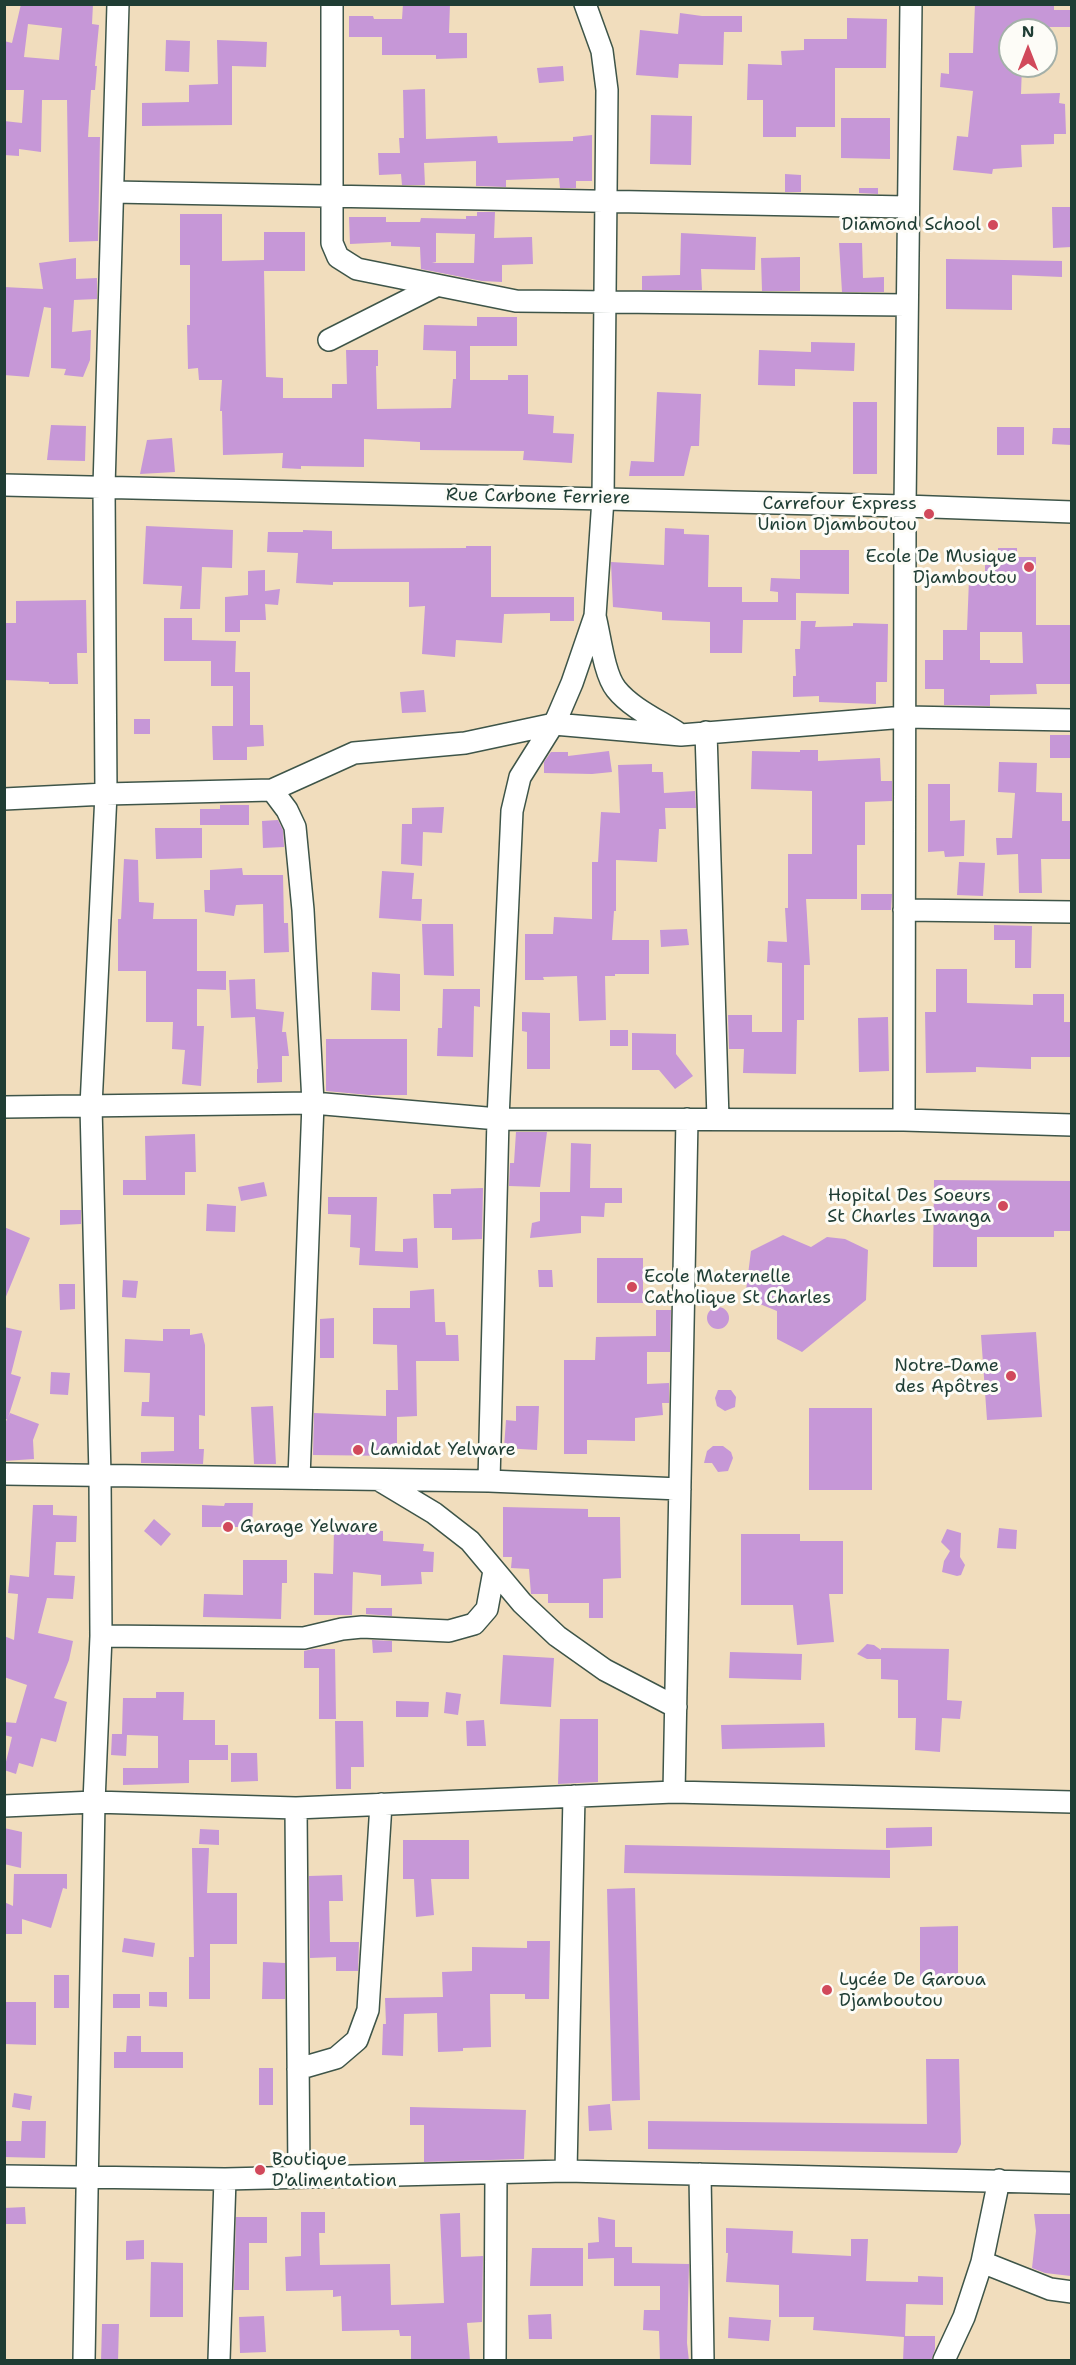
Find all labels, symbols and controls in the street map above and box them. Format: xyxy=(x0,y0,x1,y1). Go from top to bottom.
north arrow xyxy=(998,18,1058,78)
text: N xyxy=(1022,21,1034,42)
place label: Diamond School xyxy=(842,214,981,236)
marker: Diamond School xyxy=(986,218,1000,232)
street label: Rue Carbone Ferriere xyxy=(446,485,630,509)
place label: Carrefour Express Union Djamboutou xyxy=(757,493,917,536)
marker: Carrefour Express Union Djamboutou xyxy=(922,507,936,521)
place label: Ecole De Musique Djamboutou xyxy=(866,546,1017,588)
marker: Ecole De Musique Djamboutou xyxy=(1022,560,1036,574)
place label: Hopital Des Soeurs St Charles Iwanga xyxy=(827,1185,991,1228)
marker: Hopital Des Soeurs St Charles Iwanga xyxy=(996,1199,1010,1213)
place label: Ecole Maternelle Catholique St Charles xyxy=(644,1266,831,1308)
marker: Ecole Maternelle Catholique St Charles xyxy=(625,1280,639,1294)
place label: Notre-Dame des Apôtres xyxy=(894,1355,999,1398)
marker: Notre-Dame des Apôtres xyxy=(1004,1369,1018,1383)
place label: Lamidat Yelware xyxy=(370,1439,516,1461)
marker: Lamidat Yelware xyxy=(351,1443,365,1457)
place label: Garage Yelware xyxy=(240,1516,378,1538)
marker: Garage Yelware xyxy=(221,1520,235,1534)
place label: Lycée De Garoua Djamboutou xyxy=(839,1969,986,2012)
marker: Lycée De Garoua Djamboutou xyxy=(820,1983,834,1997)
place label: Boutique D'alimentation xyxy=(272,2149,397,2192)
marker: Boutique D'alimentation xyxy=(253,2163,267,2177)

